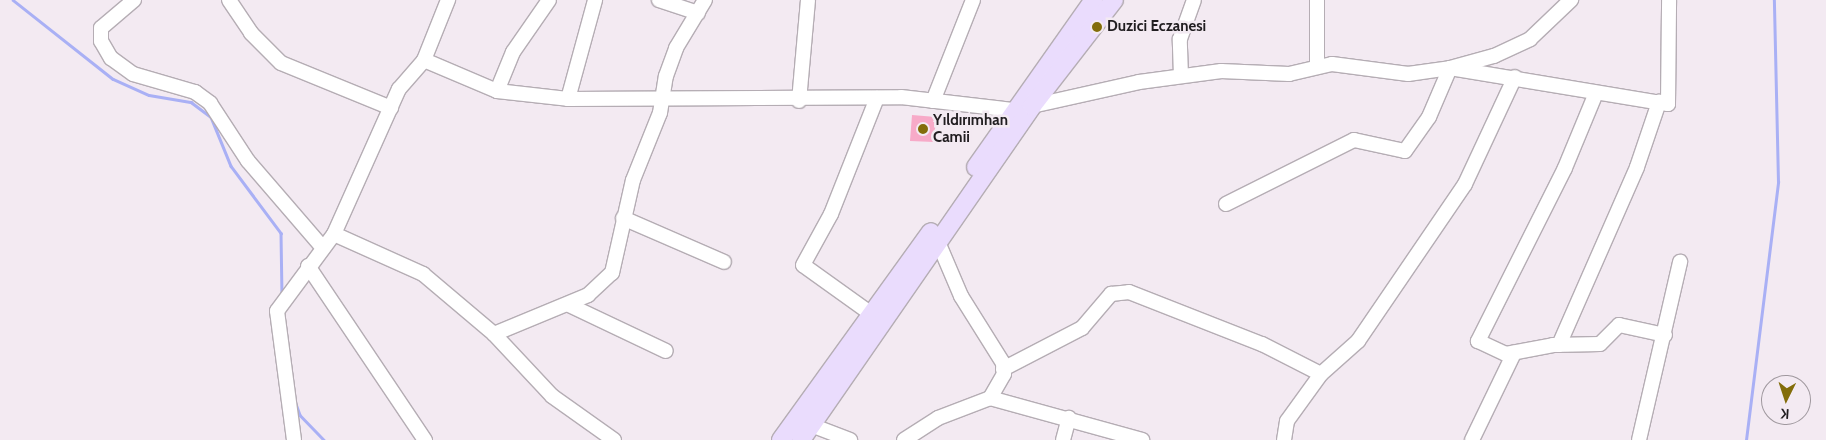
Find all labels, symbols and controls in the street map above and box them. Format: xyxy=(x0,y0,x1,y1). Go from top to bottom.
place label: Duzici Eczanesi xyxy=(1107,18,1206,36)
marker: Duzici Eczanesi xyxy=(1091,21,1103,33)
place label: Yıldırımhan Camii xyxy=(933,111,1008,146)
marker: Yıldırımhan Camii xyxy=(917,123,929,135)
north arrow xyxy=(1761,375,1811,425)
text: K xyxy=(1780,405,1790,423)

